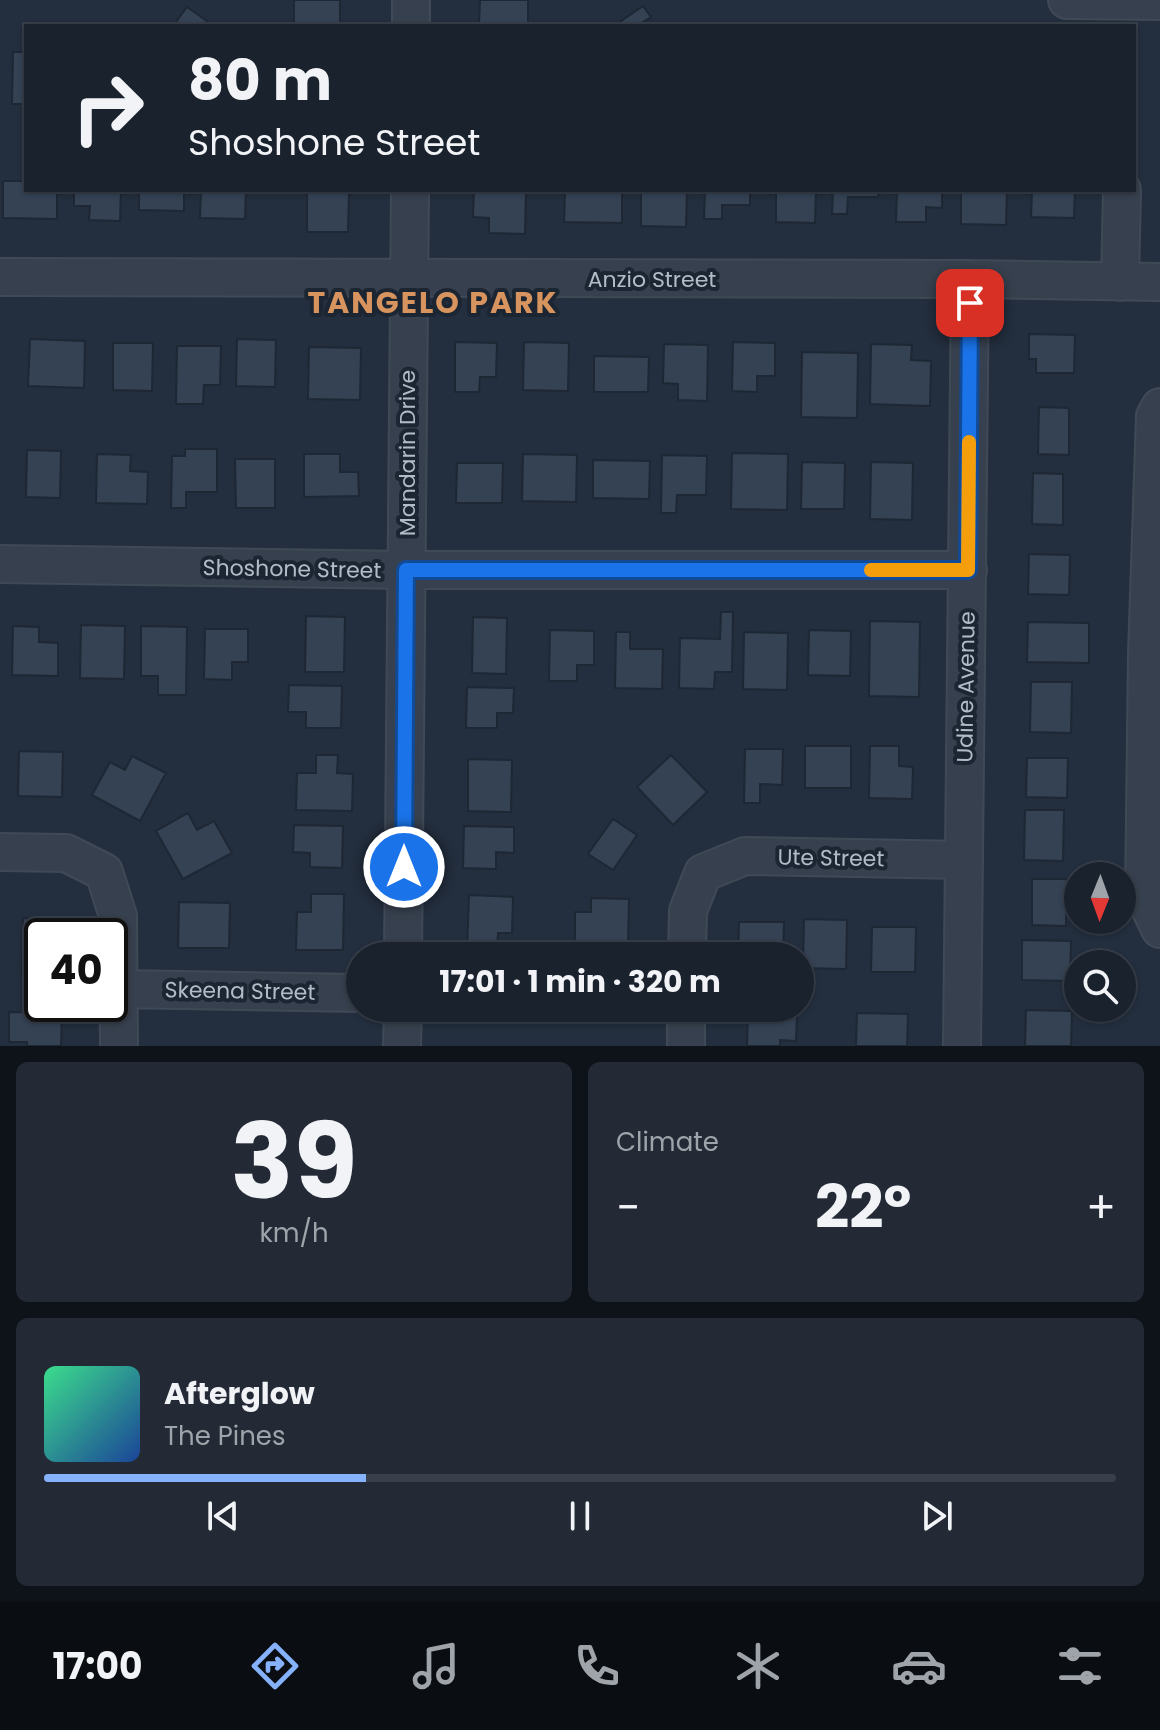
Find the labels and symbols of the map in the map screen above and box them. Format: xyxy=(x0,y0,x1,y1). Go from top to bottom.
street label: Anzio Street xyxy=(588,264,716,295)
pin xyxy=(936,269,1004,337)
district label: TANGELO PARK xyxy=(307,281,559,324)
street label: Mandarin Drive xyxy=(392,370,423,536)
street label: Shoshone Street xyxy=(202,552,382,586)
street label: Udine Avenue xyxy=(949,611,983,763)
position arrow xyxy=(362,825,446,909)
street label: Ute Street xyxy=(777,842,885,874)
north arrow xyxy=(1064,862,1136,934)
speed limit sign: 40 xyxy=(24,918,128,1022)
street label: Skeena Street xyxy=(164,974,316,1008)

